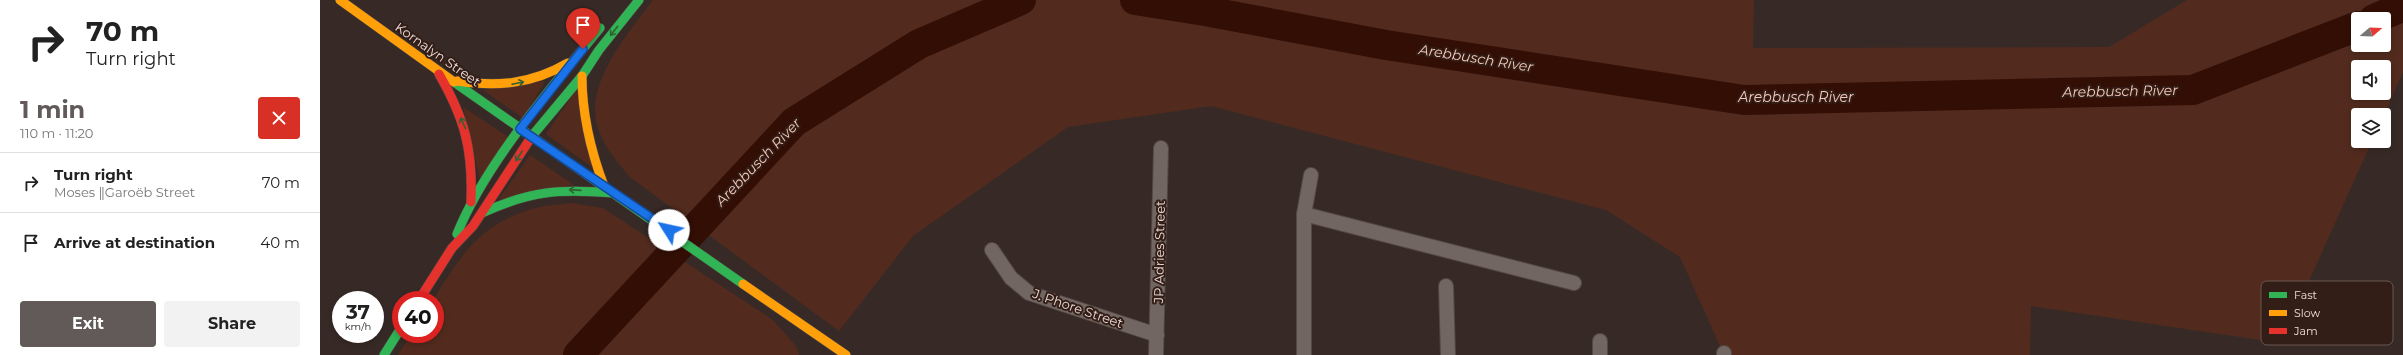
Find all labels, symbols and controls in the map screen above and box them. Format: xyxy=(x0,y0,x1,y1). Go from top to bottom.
pin xyxy=(566,8,600,49)
north arrow xyxy=(2351,12,2391,52)
map controls xyxy=(2351,12,2391,148)
text: 70 m xyxy=(86,14,159,48)
icon: arrive xyxy=(572,14,594,36)
icon: right xyxy=(20,16,72,68)
street label: Kornalyn Street xyxy=(392,19,484,89)
one-way arrow xyxy=(610,25,619,36)
water label: Arebbusch River xyxy=(1417,40,1535,76)
text: Turn right xyxy=(86,48,176,70)
button: sound xyxy=(2351,60,2391,100)
one-way arrow xyxy=(511,78,524,86)
water label: Arebbusch River xyxy=(2061,81,2178,101)
water label: Arebbusch River xyxy=(1737,88,1854,106)
text: 1 min xyxy=(20,95,85,124)
button: close xyxy=(258,97,300,139)
button: layers xyxy=(2351,108,2391,148)
water label: Arebbusch River xyxy=(711,114,805,210)
one-way arrow xyxy=(459,117,467,129)
text: 110 m · 11:20 xyxy=(20,125,93,141)
one-way arrow xyxy=(515,151,523,162)
text: Turn right xyxy=(54,165,133,184)
icon: right xyxy=(20,172,42,194)
text: 70 m xyxy=(262,173,300,192)
text: Moses ǁGaroëb Street xyxy=(54,184,195,200)
one-way arrow xyxy=(569,186,582,193)
street label: JP Adries Street xyxy=(1150,200,1168,305)
position arrow xyxy=(648,209,690,251)
icon: arrive xyxy=(20,232,42,254)
text: Arrive at destination xyxy=(54,233,215,252)
text: 40 m xyxy=(260,233,300,252)
legend xyxy=(2261,281,2393,345)
street label: J. Phore Street xyxy=(1030,285,1125,331)
text: Fast xyxy=(2294,288,2318,302)
speed limit sign: 40 xyxy=(392,291,444,343)
text: 37 xyxy=(346,300,370,324)
button: Exit xyxy=(20,301,156,347)
button: Share xyxy=(164,301,300,347)
text: Slow xyxy=(2294,306,2320,320)
text: km/h xyxy=(345,320,371,333)
text: Jam xyxy=(2293,324,2318,338)

